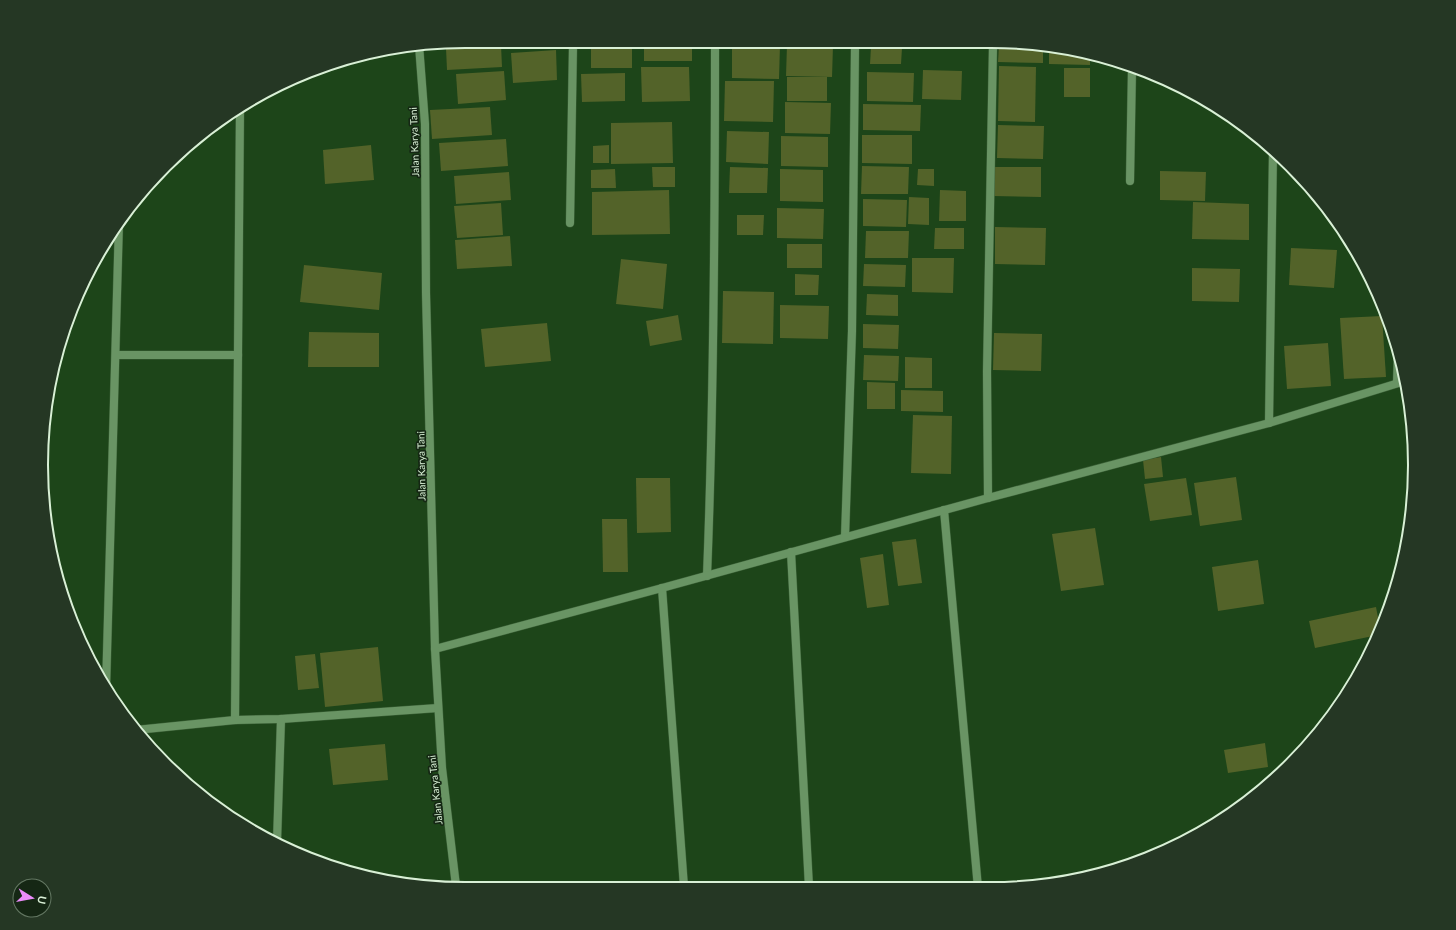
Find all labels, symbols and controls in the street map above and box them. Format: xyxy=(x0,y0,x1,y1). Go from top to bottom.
street label: Jalan Karya Tani xyxy=(407,107,421,177)
street label: Jalan Karya Tani xyxy=(414,431,428,501)
street label: Jalan Karya Tani xyxy=(425,755,445,825)
north arrow xyxy=(12,878,52,918)
text: U xyxy=(35,895,49,905)

